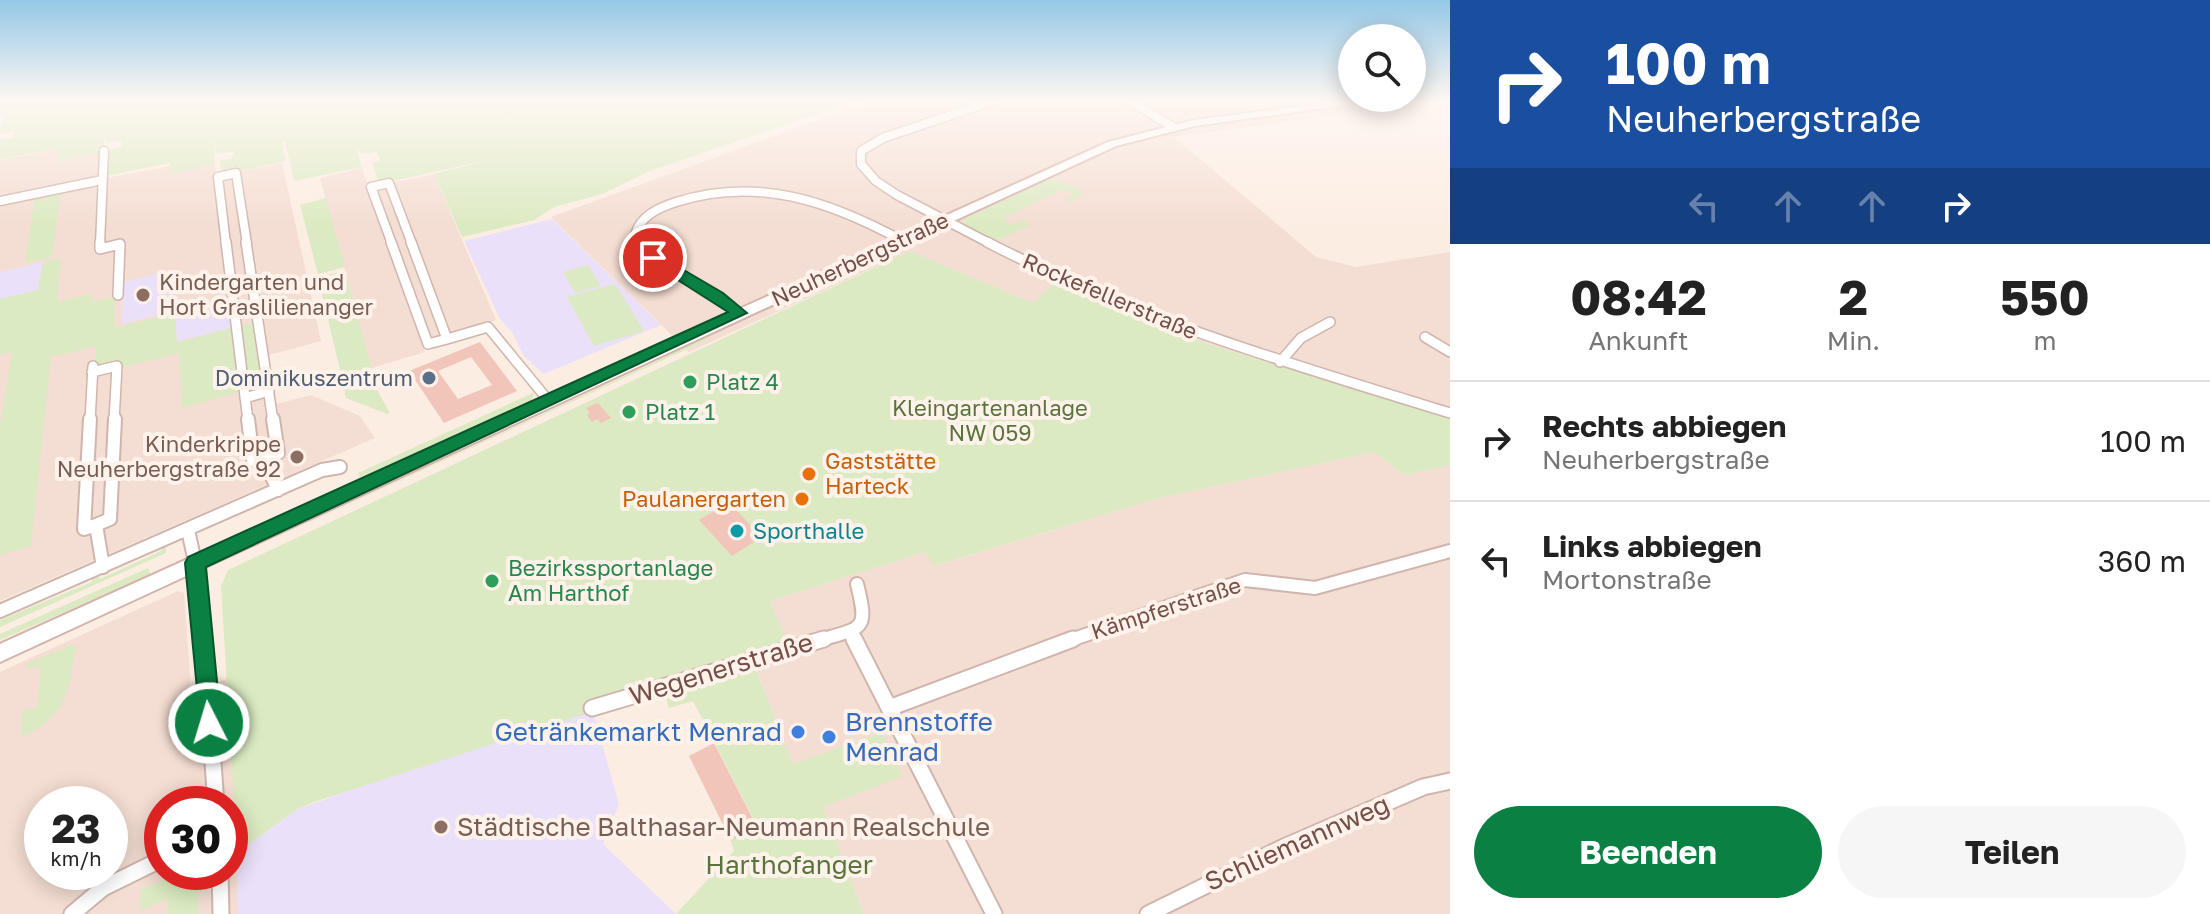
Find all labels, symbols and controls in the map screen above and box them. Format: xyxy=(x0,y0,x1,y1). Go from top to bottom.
map controls xyxy=(1338,24,1426,112)
button: search xyxy=(1338,24,1426,112)
text: 100 m xyxy=(1606,29,1771,96)
icon: right xyxy=(1474,32,1578,136)
text: Neuherbergstraße xyxy=(1606,97,1921,140)
icon: left xyxy=(1682,184,1726,228)
icon: ahead xyxy=(1766,184,1810,228)
icon: ahead xyxy=(1850,184,1894,228)
icon: right xyxy=(1934,184,1978,228)
street label: Neuherbergstraße xyxy=(767,206,953,311)
pin xyxy=(619,224,687,292)
icon: arrive xyxy=(631,236,675,280)
street label: Rockefellerstraße xyxy=(1019,247,1202,345)
place label: Kindergarten und Hort Graslilienanger xyxy=(159,268,374,320)
text: 08:42 xyxy=(1570,268,1707,326)
text: 2 xyxy=(1839,268,1868,326)
text: 550 xyxy=(2000,268,2090,326)
marker: Kindergarten und Hort Graslilienanger xyxy=(134,286,152,304)
text: Ankunft xyxy=(1588,325,1688,356)
text: Min. xyxy=(1827,325,1880,356)
text: m xyxy=(2033,325,2056,356)
place label: Dominikuszentrum xyxy=(215,364,413,391)
place label: Platz 4 xyxy=(706,368,779,395)
marker: Dominikuszentrum xyxy=(420,369,438,387)
marker: Platz 4 xyxy=(681,373,699,391)
park label: Kleingartenanlage NW 059 xyxy=(892,394,1088,446)
place label: Platz 1 xyxy=(645,398,716,425)
marker: Platz 1 xyxy=(620,403,638,421)
text: Rechts abbiegen xyxy=(1542,408,1786,444)
icon: right xyxy=(1474,419,1518,463)
text: 100 m xyxy=(2100,423,2186,459)
place label: Kinderkrippe Neuherbergstraße 92 xyxy=(57,430,281,482)
text: Neuherbergstraße xyxy=(1542,444,1770,475)
place label: Gaststätte Harteck xyxy=(825,447,936,499)
marker: Kinderkrippe Neuherbergstraße 92 xyxy=(288,448,306,466)
marker: Gaststätte Harteck xyxy=(800,465,818,483)
place label: Paulanergarten xyxy=(622,485,786,512)
marker: Paulanergarten xyxy=(793,490,811,508)
place label: Sporthalle xyxy=(753,517,864,544)
marker: Sporthalle xyxy=(728,522,746,540)
text: Links abbiegen xyxy=(1542,528,1762,564)
icon: left xyxy=(1474,539,1518,583)
text: 360 m xyxy=(2098,543,2186,579)
place label: Bezirkssportanlage Am Harthof xyxy=(508,554,713,606)
text: Mortonstraße xyxy=(1542,564,1712,595)
street label: Kämpferstraße xyxy=(1087,571,1244,644)
marker: Bezirkssportanlage Am Harthof xyxy=(483,572,501,590)
street label: Wegenerstraße xyxy=(625,626,816,711)
position arrow xyxy=(167,681,251,765)
place label: Brennstoffe Menrad xyxy=(845,706,993,767)
place label: Getränkemarkt Menrad xyxy=(494,716,782,747)
marker: Getränkemarkt Menrad xyxy=(789,723,807,741)
marker: Brennstoffe Menrad xyxy=(820,728,838,746)
speed limit sign: 30 xyxy=(144,786,248,890)
street label: Schliemannweg xyxy=(1200,788,1394,897)
text: 23 xyxy=(52,804,100,852)
button: Beenden xyxy=(1474,806,1822,898)
button: Teilen xyxy=(1838,806,2186,898)
place label: Städtische Balthasar-Neumann Realschule xyxy=(457,811,990,842)
marker: Städtische Balthasar-Neumann Realschule xyxy=(432,818,450,836)
text: km/h xyxy=(51,846,101,870)
park label: Harthofanger xyxy=(705,849,873,880)

